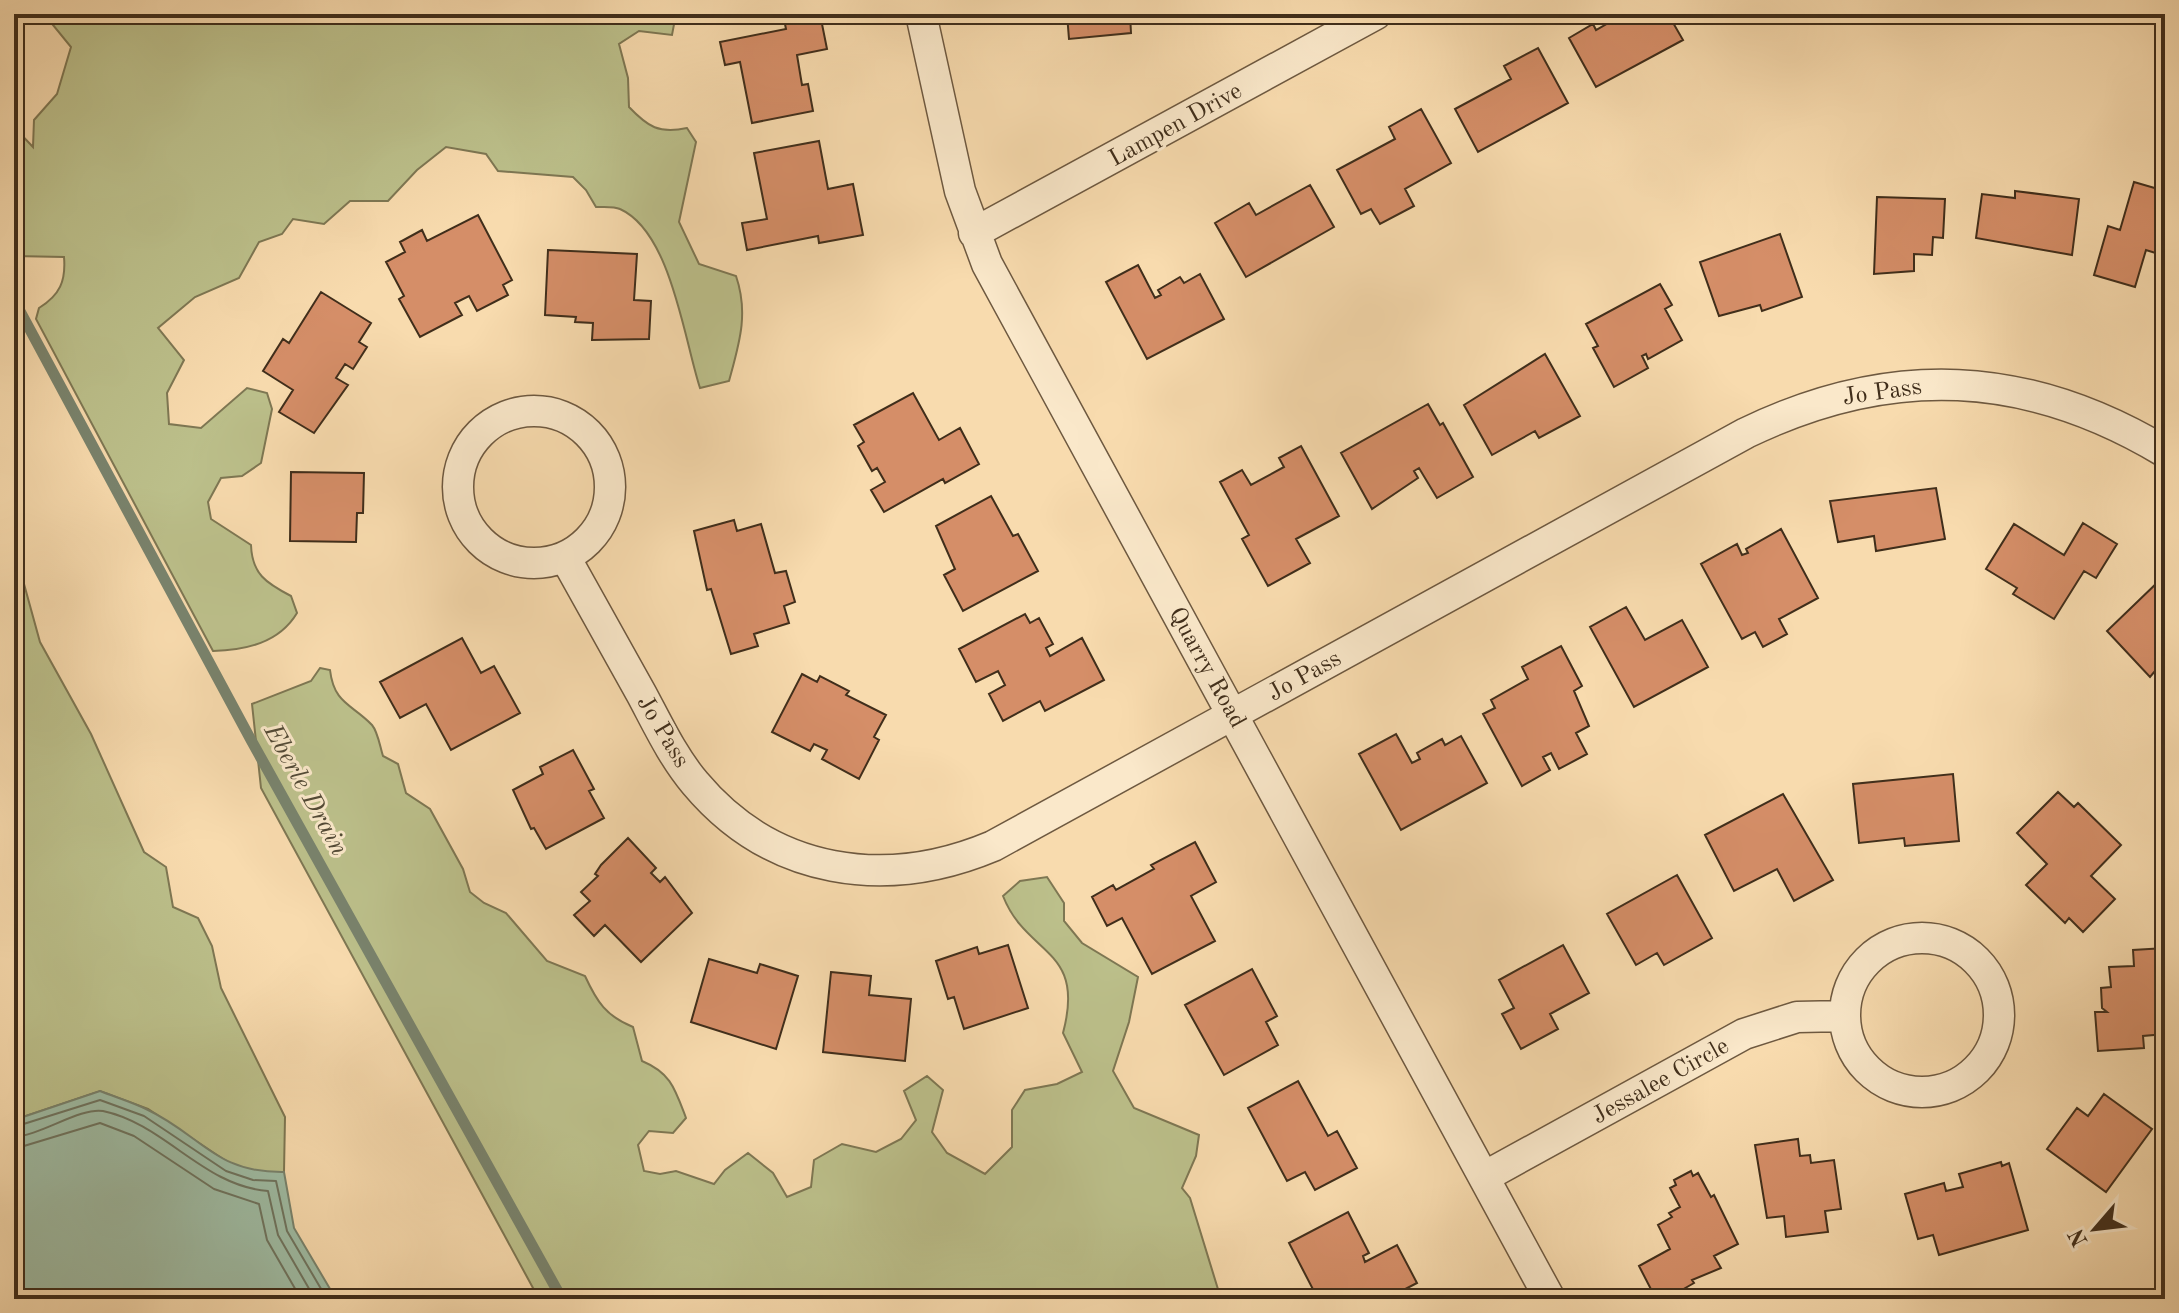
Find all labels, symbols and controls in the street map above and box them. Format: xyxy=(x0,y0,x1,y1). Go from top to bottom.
street label: Lampen Drive xyxy=(1106,79,1246,172)
street label: Jo Pass xyxy=(1841,376,1923,410)
street label: Quarry Road xyxy=(1163,604,1249,732)
street label: Jo Pass xyxy=(1264,647,1346,707)
street label: Jo Pass xyxy=(632,692,693,772)
water label: Eberle Drain xyxy=(258,719,352,860)
street label: Jessalee Circle xyxy=(1589,1034,1733,1129)
north arrow xyxy=(2055,1189,2135,1269)
text: N xyxy=(2065,1225,2093,1250)

